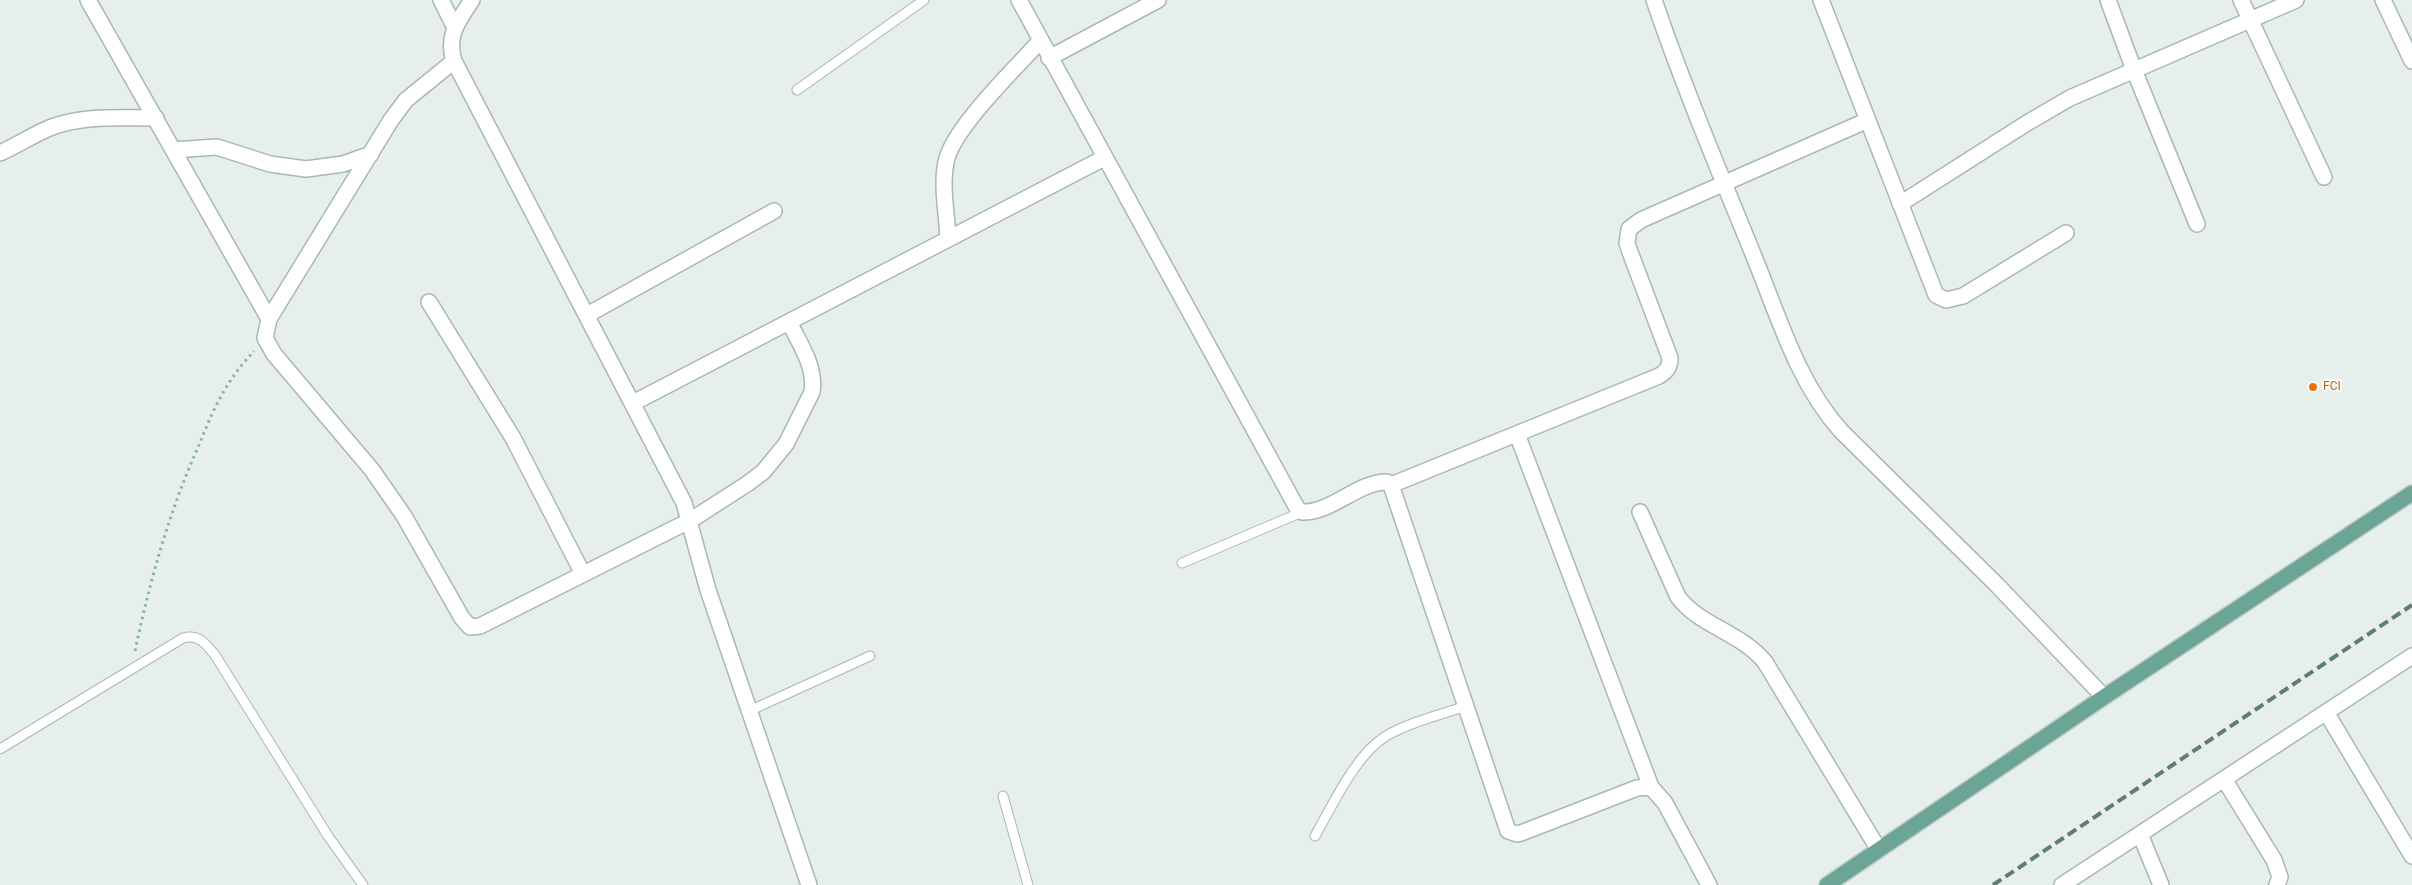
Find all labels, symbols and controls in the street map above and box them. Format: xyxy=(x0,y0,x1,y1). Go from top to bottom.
place label: FCI xyxy=(2323,380,2341,394)
marker: FCI xyxy=(2307,381,2319,393)

